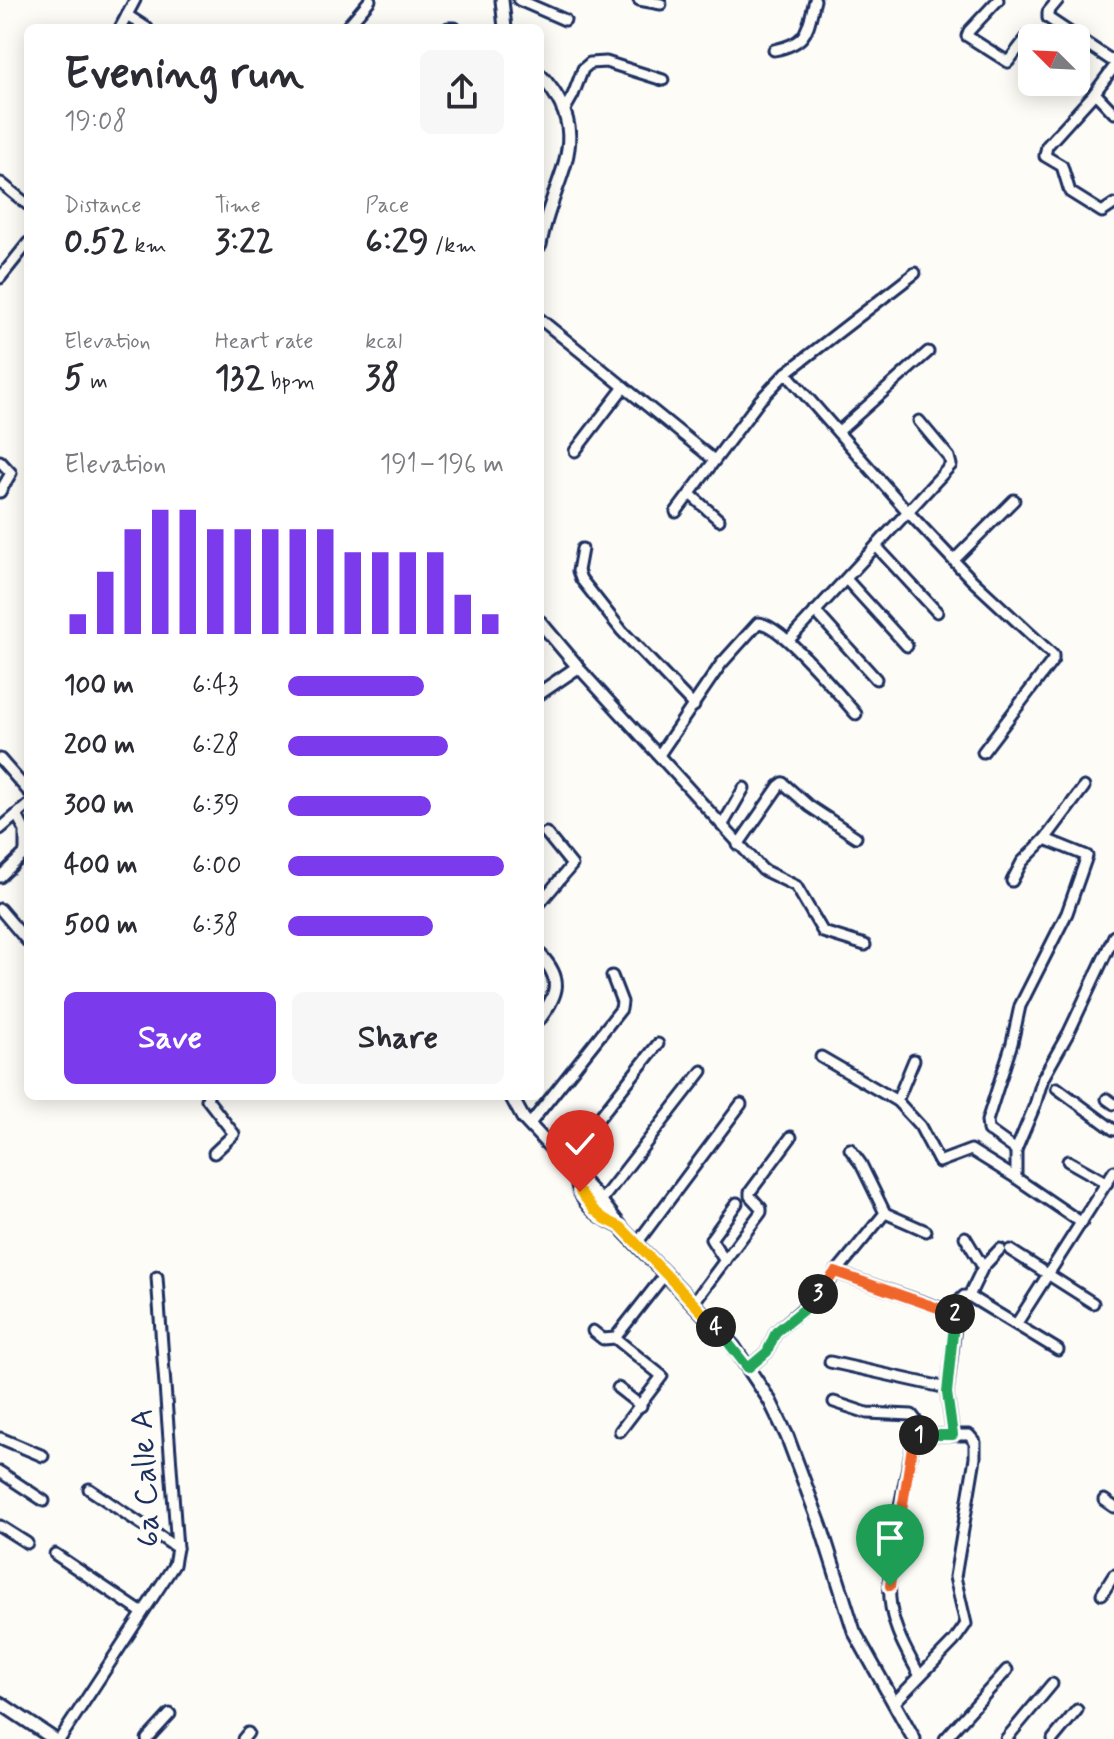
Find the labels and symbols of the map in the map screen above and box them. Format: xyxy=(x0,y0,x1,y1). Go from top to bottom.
north arrow xyxy=(1018,24,1090,96)
pin xyxy=(546,1110,614,1192)
pin: 3 xyxy=(798,1274,838,1314)
pin: 2 xyxy=(935,1294,975,1334)
pin: 4 xyxy=(696,1307,736,1347)
street label: 6a Calle A xyxy=(121,1408,171,1548)
pin: 1 xyxy=(899,1415,939,1455)
pin xyxy=(856,1504,924,1586)

